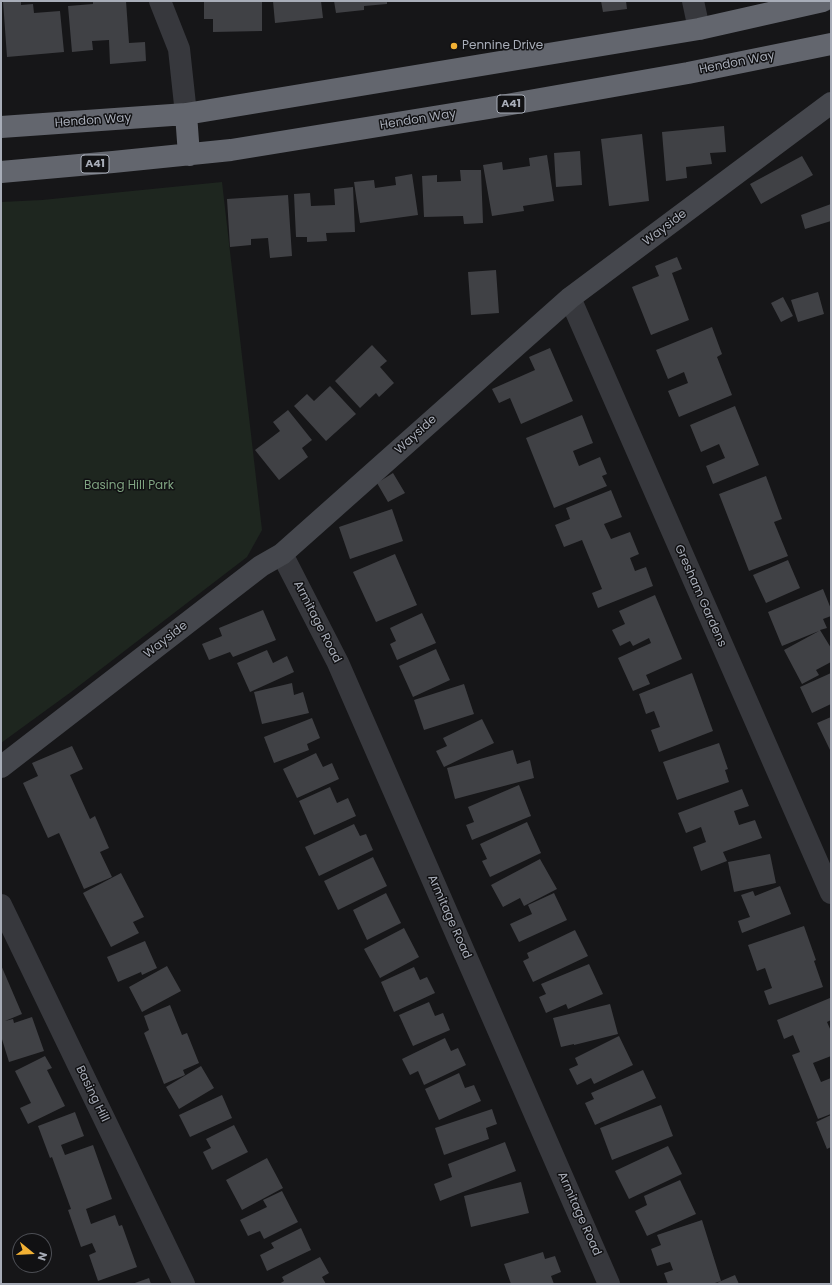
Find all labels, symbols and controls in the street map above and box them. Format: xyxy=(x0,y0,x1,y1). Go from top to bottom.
place label: Pennine Drive xyxy=(462,39,543,53)
marker: Pennine Drive xyxy=(449,41,459,51)
street label: Hendon Way xyxy=(698,49,776,77)
road number: A41 xyxy=(497,95,525,113)
street label: Hendon Way xyxy=(379,107,457,133)
street label: Hendon Way xyxy=(54,111,132,131)
road number: A41 xyxy=(81,155,109,173)
street label: Wayside xyxy=(640,207,690,249)
street label: Wayside xyxy=(392,412,440,458)
park label: Basing Hill Park xyxy=(84,479,174,493)
street label: Gresham Gardens xyxy=(671,543,729,649)
street label: Armitage Road xyxy=(290,578,344,666)
street label: Wayside xyxy=(141,619,191,661)
street label: Armitage Road xyxy=(424,873,474,961)
street label: Basing Hill xyxy=(72,1064,112,1124)
street label: Armitage Road xyxy=(554,1170,604,1258)
north arrow xyxy=(12,1233,52,1273)
text: N xyxy=(34,1250,51,1263)

